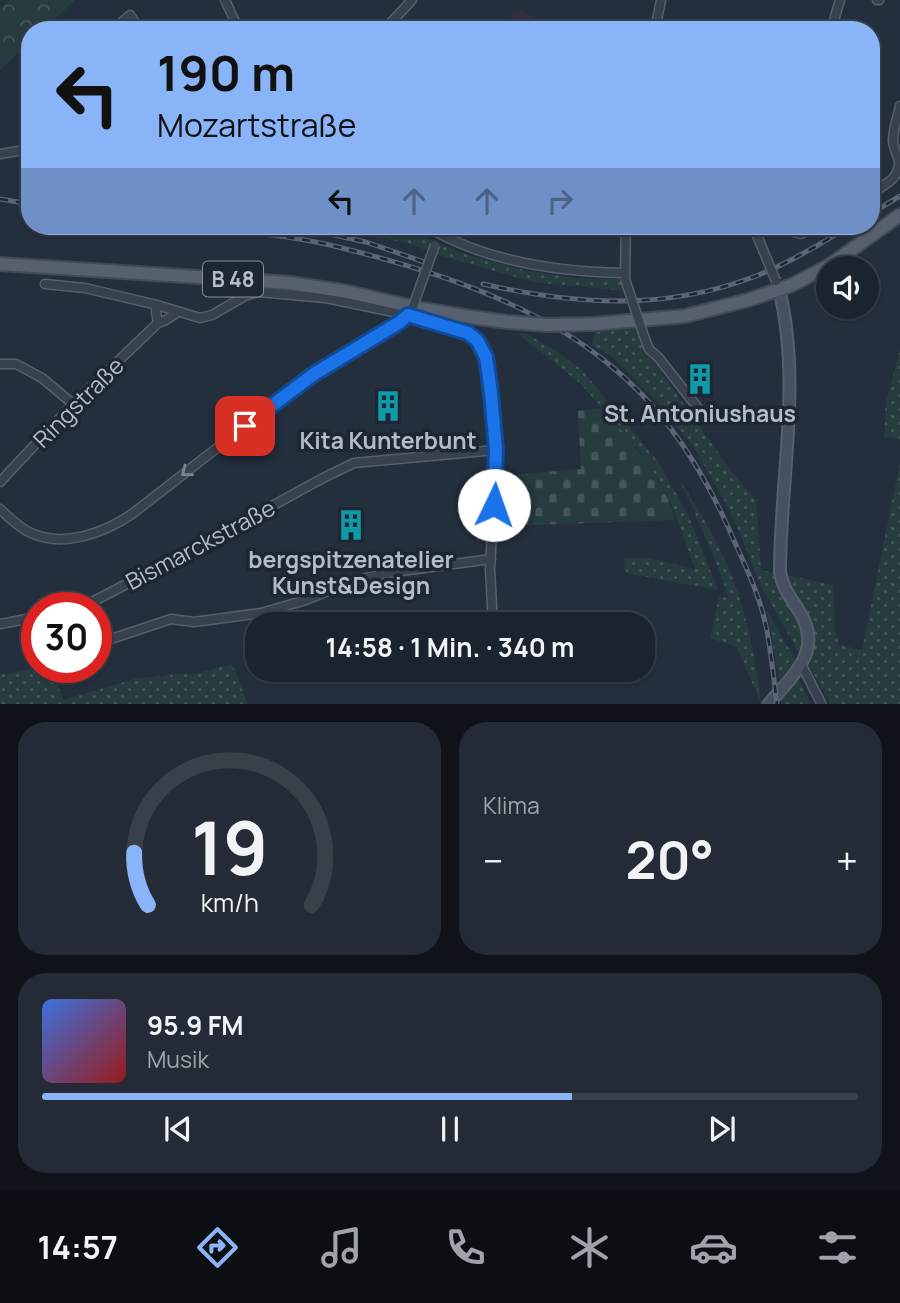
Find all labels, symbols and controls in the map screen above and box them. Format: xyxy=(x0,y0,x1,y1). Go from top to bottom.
text: 190 m xyxy=(157,39,295,106)
icon: left xyxy=(42,49,133,140)
text: Mozartstraße xyxy=(157,103,356,147)
icon: left xyxy=(322,182,360,220)
icon: ahead xyxy=(395,182,433,220)
icon: ahead xyxy=(468,182,506,220)
icon: right xyxy=(541,182,579,220)
map controls xyxy=(816,256,879,319)
button: sound xyxy=(816,256,879,319)
road number: B 48 xyxy=(203,262,263,296)
street label: Ringstraße xyxy=(26,350,130,454)
building icon: St. Antoniushaus xyxy=(683,362,717,396)
building icon: Kita Kunterbunt xyxy=(371,389,405,423)
pin xyxy=(215,396,275,456)
place label: St. Antoniushaus xyxy=(604,397,796,429)
icon: arrive xyxy=(226,407,264,445)
place label: Kita Kunterbunt xyxy=(299,424,477,456)
one-way arrow xyxy=(181,463,194,476)
position arrow xyxy=(457,468,531,542)
street label: Bismarckstraße xyxy=(120,491,280,597)
building icon: bergspitzenatelier Kunst&Design xyxy=(334,508,368,542)
place label: bergspitzenatelier Kunst&Design xyxy=(248,543,454,601)
speed limit sign: 30 xyxy=(21,592,112,683)
text: 14:58 · 1 Min. · 340 m xyxy=(326,629,574,665)
text: Klima xyxy=(483,789,540,821)
text: 19 xyxy=(191,797,268,897)
text: 20° xyxy=(626,824,714,895)
text: − xyxy=(483,834,504,886)
text: + xyxy=(836,834,858,886)
text: km/h xyxy=(200,884,259,919)
text: 95.9 FM xyxy=(147,1007,244,1043)
text: Musik xyxy=(147,1043,209,1075)
icon: previous xyxy=(159,1110,197,1148)
icon: pause xyxy=(431,1110,469,1148)
icon: next xyxy=(703,1110,741,1148)
icon: directions xyxy=(193,1223,242,1272)
icon: music xyxy=(317,1223,366,1272)
icon: phone xyxy=(441,1223,490,1272)
icon: climate xyxy=(565,1223,614,1272)
icon: car xyxy=(689,1223,738,1272)
icon: filters xyxy=(813,1223,862,1272)
text: 14:57 xyxy=(38,1225,118,1269)

